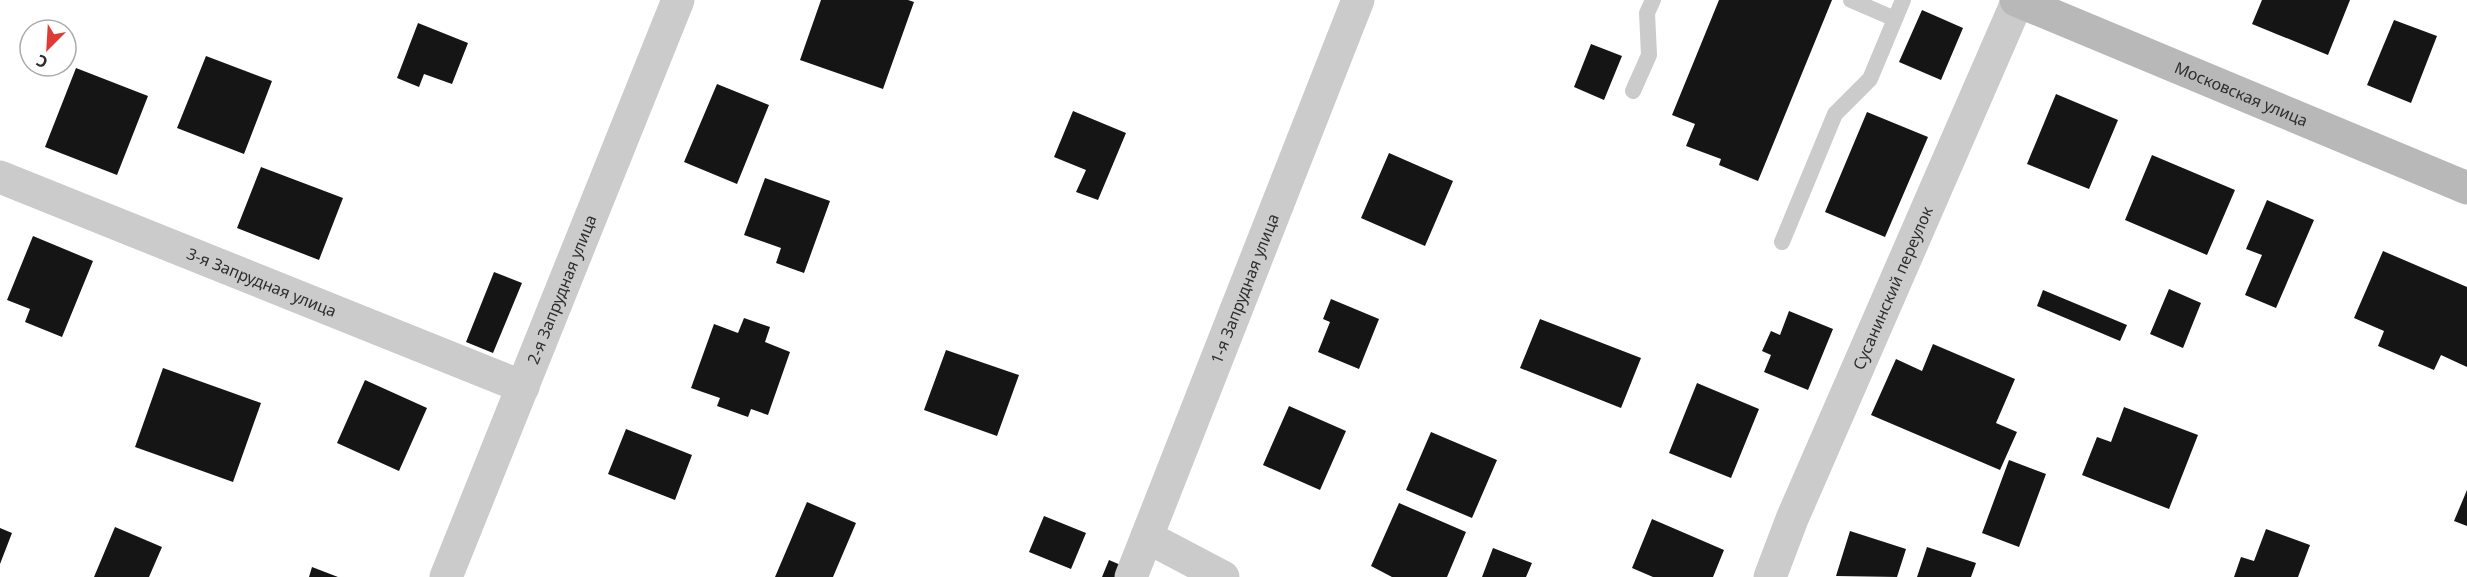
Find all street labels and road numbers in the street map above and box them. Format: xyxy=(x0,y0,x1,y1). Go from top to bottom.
street label: Московская улица xyxy=(2171,56,2311,131)
street label: Сусанинский переулок xyxy=(1847,202,1938,373)
street label: 1-я Запрудная улица xyxy=(1205,210,1284,367)
street label: 2-я Запрудная улица xyxy=(522,211,602,367)
street label: 3-я Запрудная улица xyxy=(184,242,340,322)

